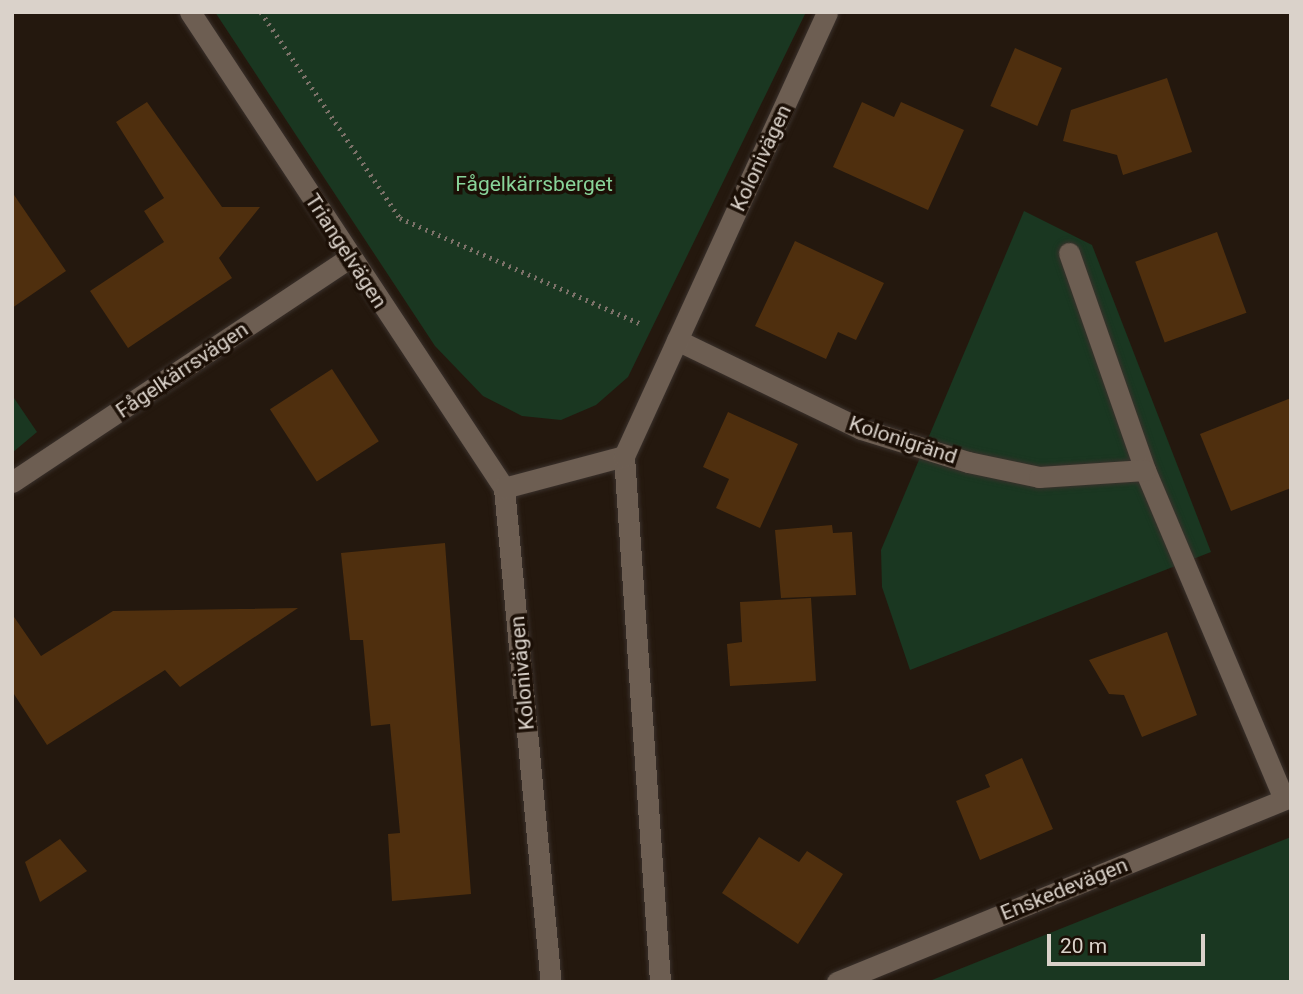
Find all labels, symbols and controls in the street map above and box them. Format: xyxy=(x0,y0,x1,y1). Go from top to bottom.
street label: Kolonivägen xyxy=(725,101,797,215)
park label: Fågelkärrsberget xyxy=(455,171,613,197)
street label: Triangelvägen xyxy=(300,189,392,313)
street label: Fågelkärrsvägen xyxy=(111,317,253,423)
street label: Kolonigränd xyxy=(846,411,960,469)
street label: Kolonivägen xyxy=(504,615,540,731)
street label: Enskedevägen xyxy=(997,852,1131,926)
scale bar xyxy=(1051,920,1208,964)
text: 20 m xyxy=(1060,934,1107,958)

